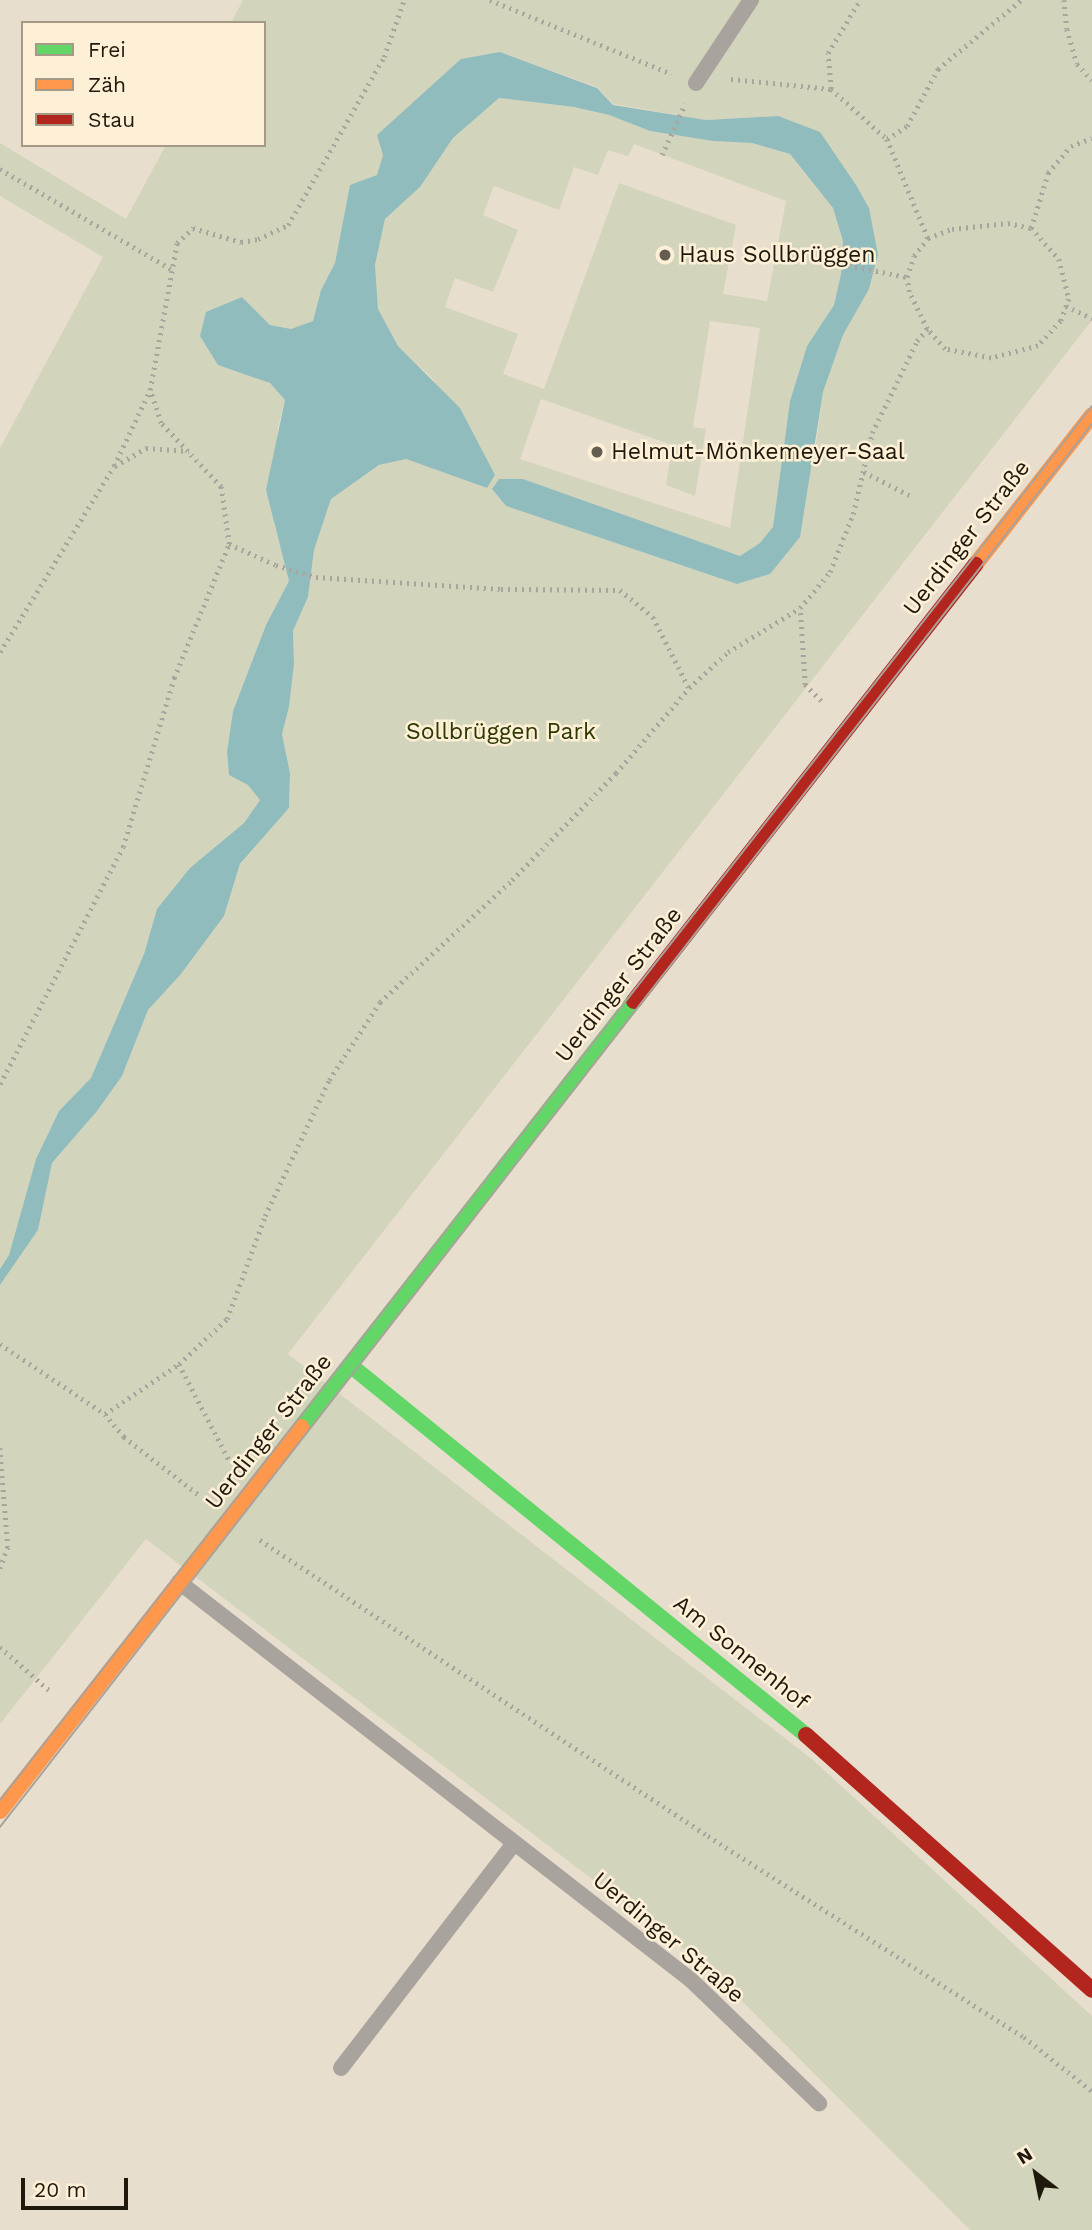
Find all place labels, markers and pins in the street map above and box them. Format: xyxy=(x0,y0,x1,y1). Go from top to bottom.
place label: Haus Sollbrüggen xyxy=(679,241,876,269)
marker: Haus Sollbrüggen xyxy=(657,247,673,263)
place label: Helmut-Mönkemeyer-Saal xyxy=(611,438,905,466)
marker: Helmut-Mönkemeyer-Saal xyxy=(589,444,605,460)

